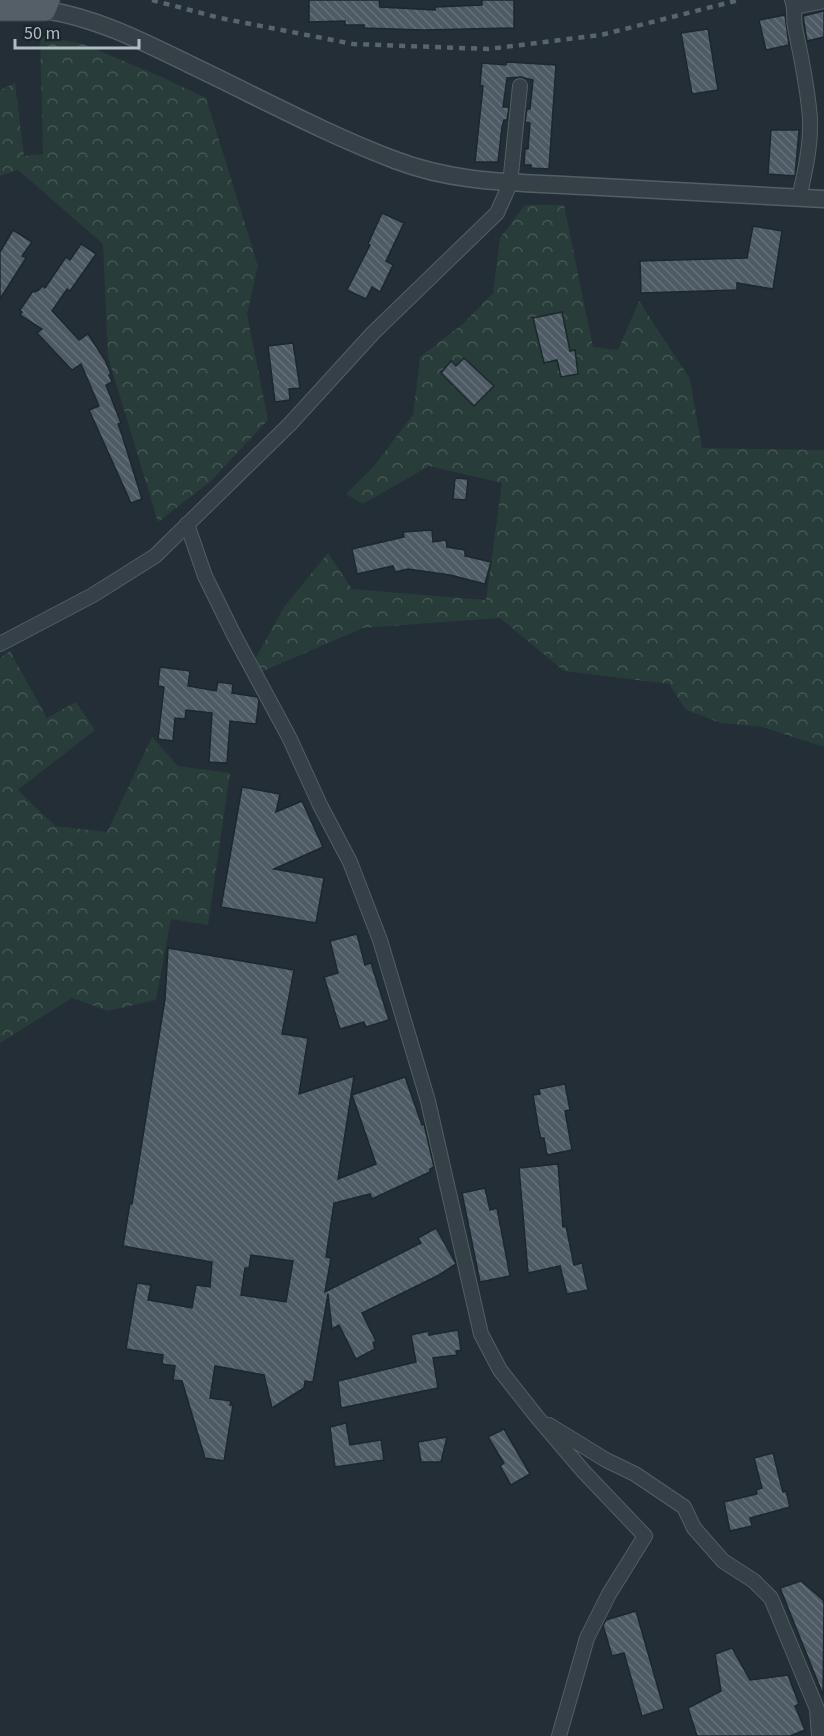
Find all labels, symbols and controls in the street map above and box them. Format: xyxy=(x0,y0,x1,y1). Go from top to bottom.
scale bar xyxy=(15,12,140,50)
text: 50 m xyxy=(24,21,60,46)

